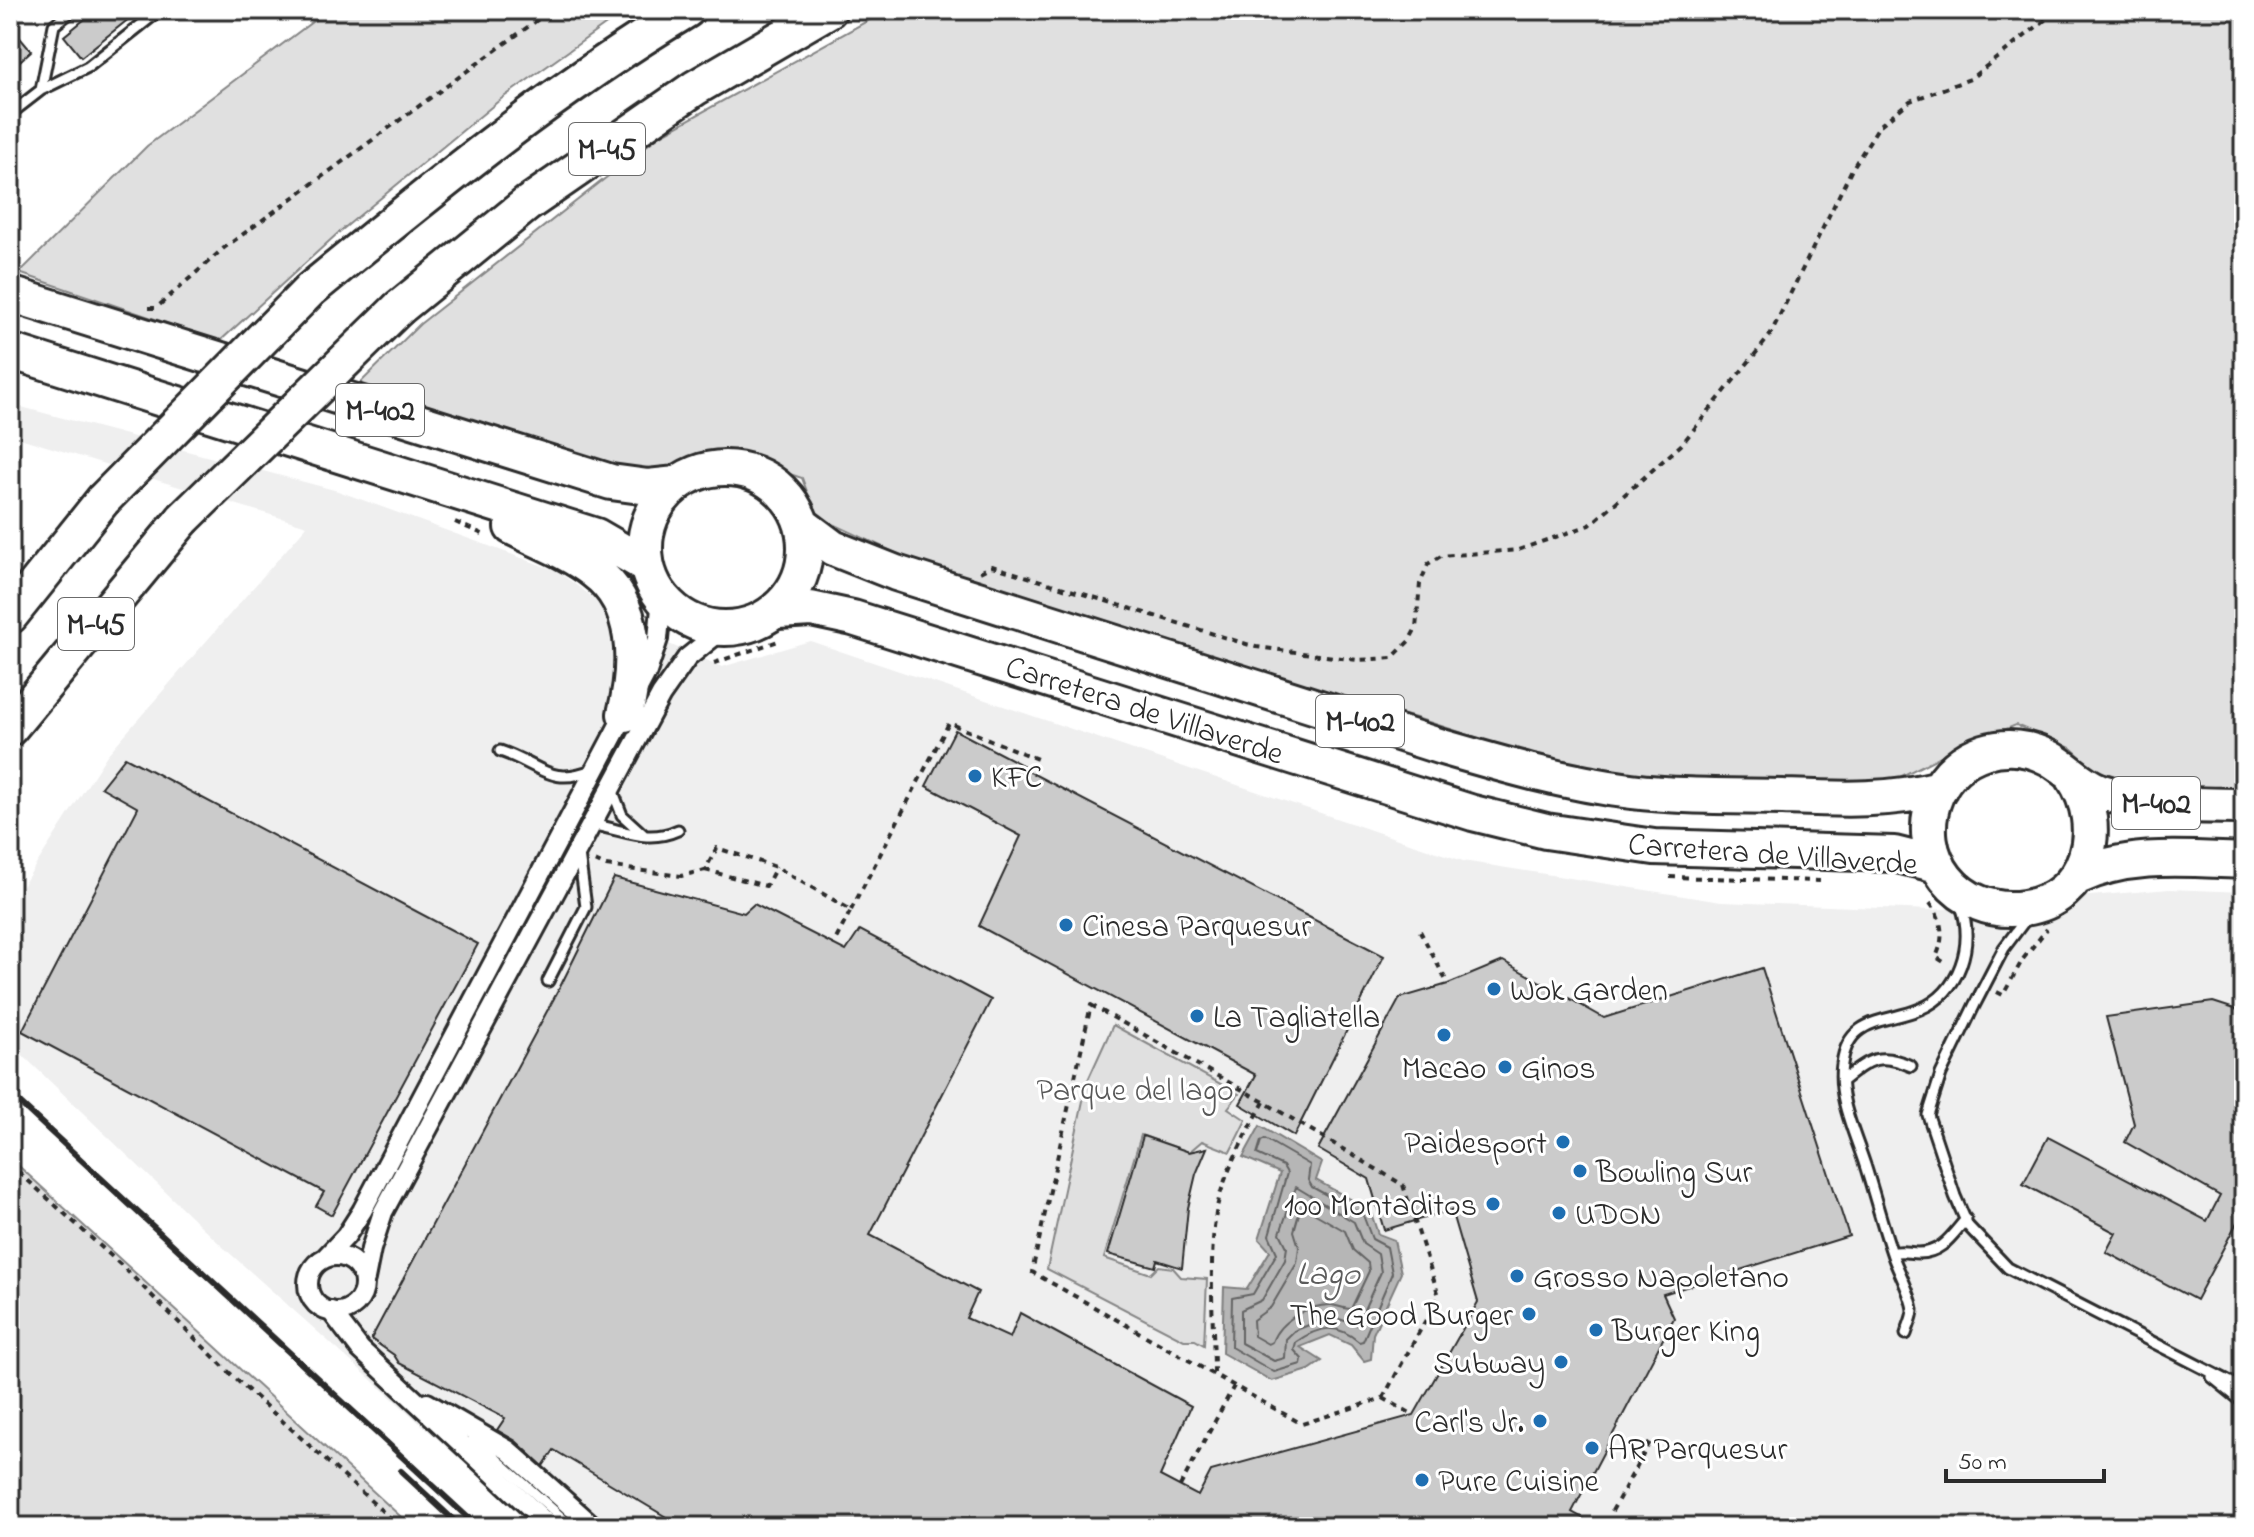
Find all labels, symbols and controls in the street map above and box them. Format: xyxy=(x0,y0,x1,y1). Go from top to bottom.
road number: M-45 xyxy=(569,123,645,175)
road number: M-402 xyxy=(336,384,424,436)
road number: M-45 xyxy=(58,598,134,650)
street label: Carretera de Villaverde xyxy=(999,645,1290,780)
road number: M-402 xyxy=(1316,695,1404,747)
place label: KFC xyxy=(991,756,1042,803)
marker: KFC xyxy=(966,767,984,785)
road number: M-402 xyxy=(2112,777,2200,829)
street label: Carretera de Villaverde xyxy=(1626,823,1920,890)
place label: Cinesa Parquesur xyxy=(1082,905,1311,952)
marker: Cinesa Parquesur xyxy=(1057,916,1075,934)
place label: Wok Garden xyxy=(1510,969,1668,1016)
marker: Wok Garden xyxy=(1485,980,1503,998)
place label: La Tagliatella xyxy=(1213,996,1380,1043)
marker: La Tagliatella xyxy=(1188,1007,1206,1025)
marker: Macao xyxy=(1435,1026,1453,1044)
place label: Macao xyxy=(1402,1047,1486,1094)
place label: Ginos xyxy=(1521,1047,1596,1094)
marker: Ginos xyxy=(1496,1058,1514,1076)
park label: Parque del lago xyxy=(1036,1069,1234,1116)
place label: Paidesport xyxy=(1404,1122,1547,1169)
marker: Paidesport xyxy=(1554,1133,1572,1151)
place label: Bowling Sur xyxy=(1595,1151,1753,1198)
marker: Bowling Sur xyxy=(1571,1162,1589,1180)
place label: 100 Montaditos xyxy=(1284,1184,1477,1231)
place label: UDON xyxy=(1575,1193,1661,1240)
marker: 100 Montaditos xyxy=(1484,1195,1502,1213)
marker: UDON xyxy=(1550,1204,1568,1222)
water label: Lago xyxy=(1296,1251,1361,1301)
place label: Grosso Napoletano xyxy=(1533,1256,1789,1303)
marker: Grosso Napoletano xyxy=(1508,1267,1526,1285)
place label: The Good Burger xyxy=(1289,1294,1513,1341)
marker: The Good Burger xyxy=(1520,1305,1538,1323)
place label: Burger King xyxy=(1611,1310,1760,1357)
marker: Burger King xyxy=(1587,1321,1605,1339)
place label: Subway xyxy=(1433,1342,1545,1389)
marker: Subway xyxy=(1552,1353,1570,1371)
place label: Carl's Jr. xyxy=(1414,1401,1524,1448)
marker: Carl's Jr. xyxy=(1531,1412,1549,1430)
place label: AR Parquesur xyxy=(1608,1428,1788,1475)
scale bar xyxy=(1946,1433,2104,1483)
marker: AR Parquesur xyxy=(1583,1439,1601,1457)
text: 50 m xyxy=(1958,1446,2007,1481)
place label: Pure Cuisine xyxy=(1438,1460,1599,1507)
marker: Pure Cuisine xyxy=(1413,1471,1431,1489)

